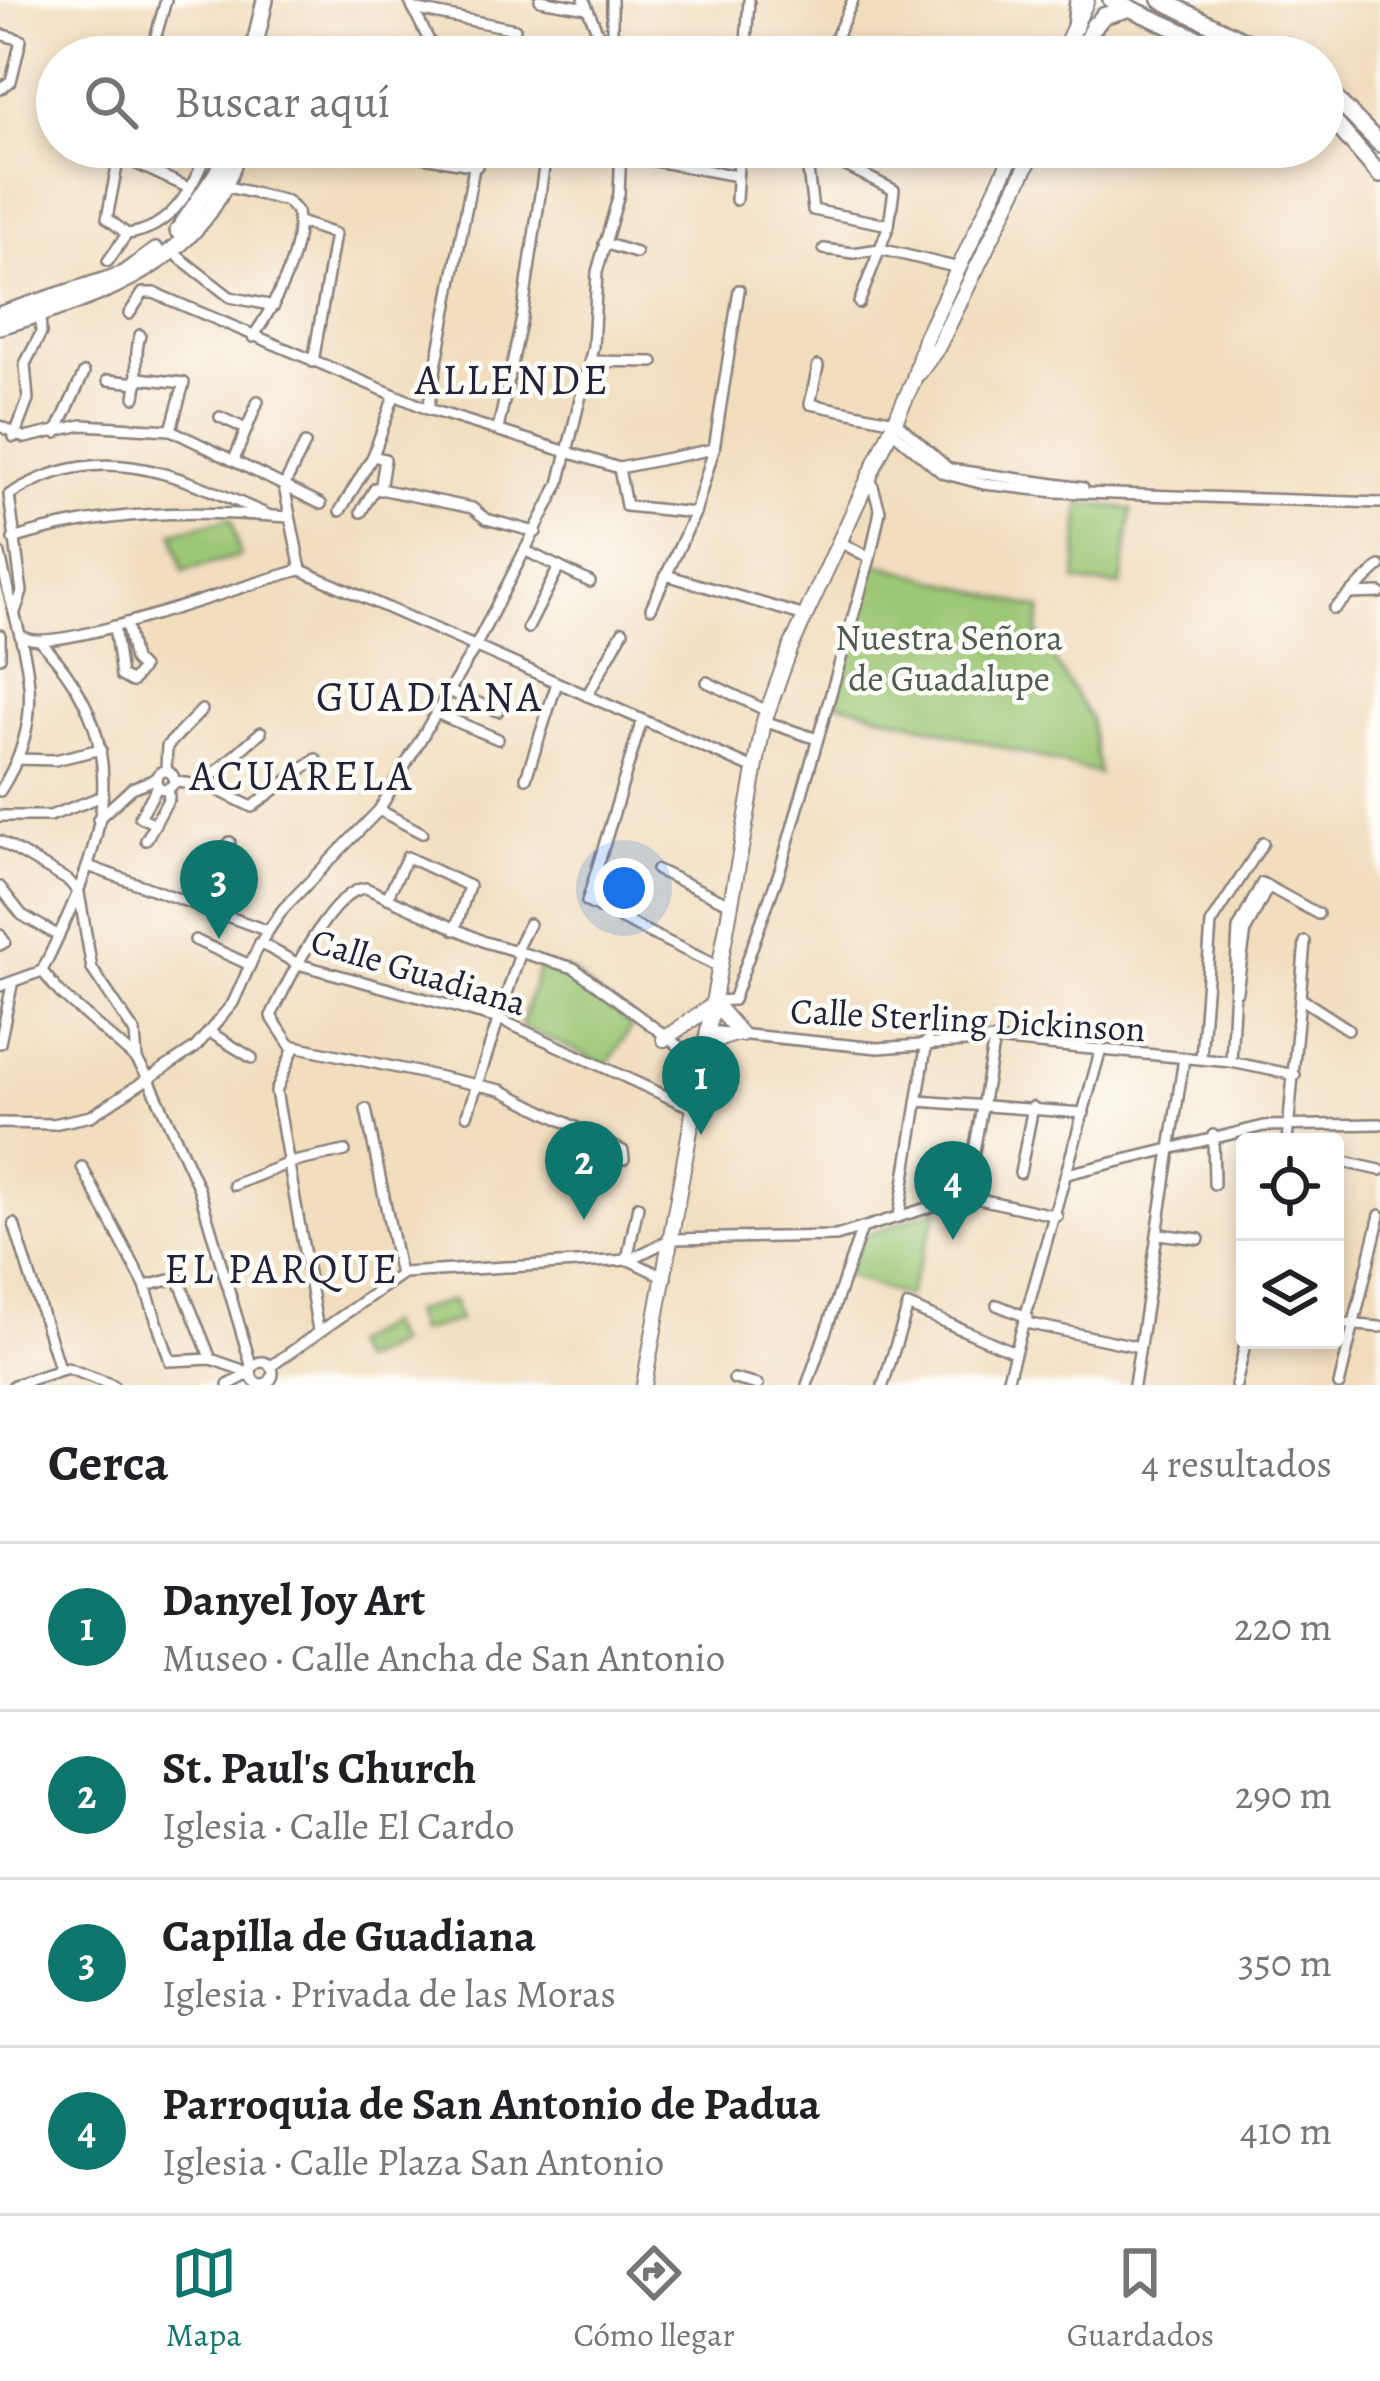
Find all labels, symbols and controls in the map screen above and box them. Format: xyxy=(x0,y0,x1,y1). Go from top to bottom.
search box xyxy=(36,36,1344,168)
icon: search xyxy=(78,69,144,135)
text: Buscar aquí xyxy=(174,71,390,133)
district label: ALLENDE xyxy=(414,351,611,408)
park label: Nuestra Señora de Guadalupe xyxy=(835,613,1063,703)
district label: GUADIANA xyxy=(316,668,544,725)
district label: ACUARELA xyxy=(189,747,414,804)
pin: 3 xyxy=(180,840,258,939)
your location xyxy=(594,858,654,918)
street label: Calle Guadiana xyxy=(305,916,533,1027)
street label: Calle Sterling Dickinson xyxy=(789,986,1147,1053)
pin: 1 xyxy=(662,1036,740,1135)
pin: 2 xyxy=(545,1121,623,1220)
map controls xyxy=(1236,1133,1344,1349)
button: locate xyxy=(1236,1133,1344,1241)
pin: 4 xyxy=(914,1141,992,1240)
district label: EL PARQUE xyxy=(164,1240,400,1297)
button: layers xyxy=(1236,1241,1344,1349)
text: Cerca xyxy=(48,1428,169,1498)
text: 4 resultados xyxy=(1141,1437,1332,1490)
text: Danyel Joy Art xyxy=(162,1569,425,1631)
text: 1 xyxy=(80,1600,94,1653)
text: 220 m xyxy=(1234,1600,1332,1653)
text: Museo · Calle Ancha de San Antonio xyxy=(162,1631,725,1684)
text: St. Paul's Church xyxy=(162,1737,476,1799)
text: 2 xyxy=(78,1768,96,1821)
text: 290 m xyxy=(1235,1768,1332,1821)
text: Iglesia · Calle El Cardo xyxy=(162,1799,514,1852)
text: Capilla de Guadiana xyxy=(162,1905,536,1967)
text: 3 xyxy=(79,1936,95,1989)
text: 350 m xyxy=(1238,1936,1332,1989)
text: Iglesia · Privada de las Moras xyxy=(162,1967,616,2020)
text: Parroquia de San Antonio de Padua xyxy=(162,2073,820,2135)
text: 4 xyxy=(78,2104,96,2157)
text: 410 m xyxy=(1240,2104,1332,2157)
text: Iglesia · Calle Plaza San Antonio xyxy=(162,2135,664,2188)
tab: Mapa xyxy=(166,2240,242,2357)
tab: Cómo llegar xyxy=(573,2240,735,2357)
tab: Guardados xyxy=(1067,2240,1214,2357)

